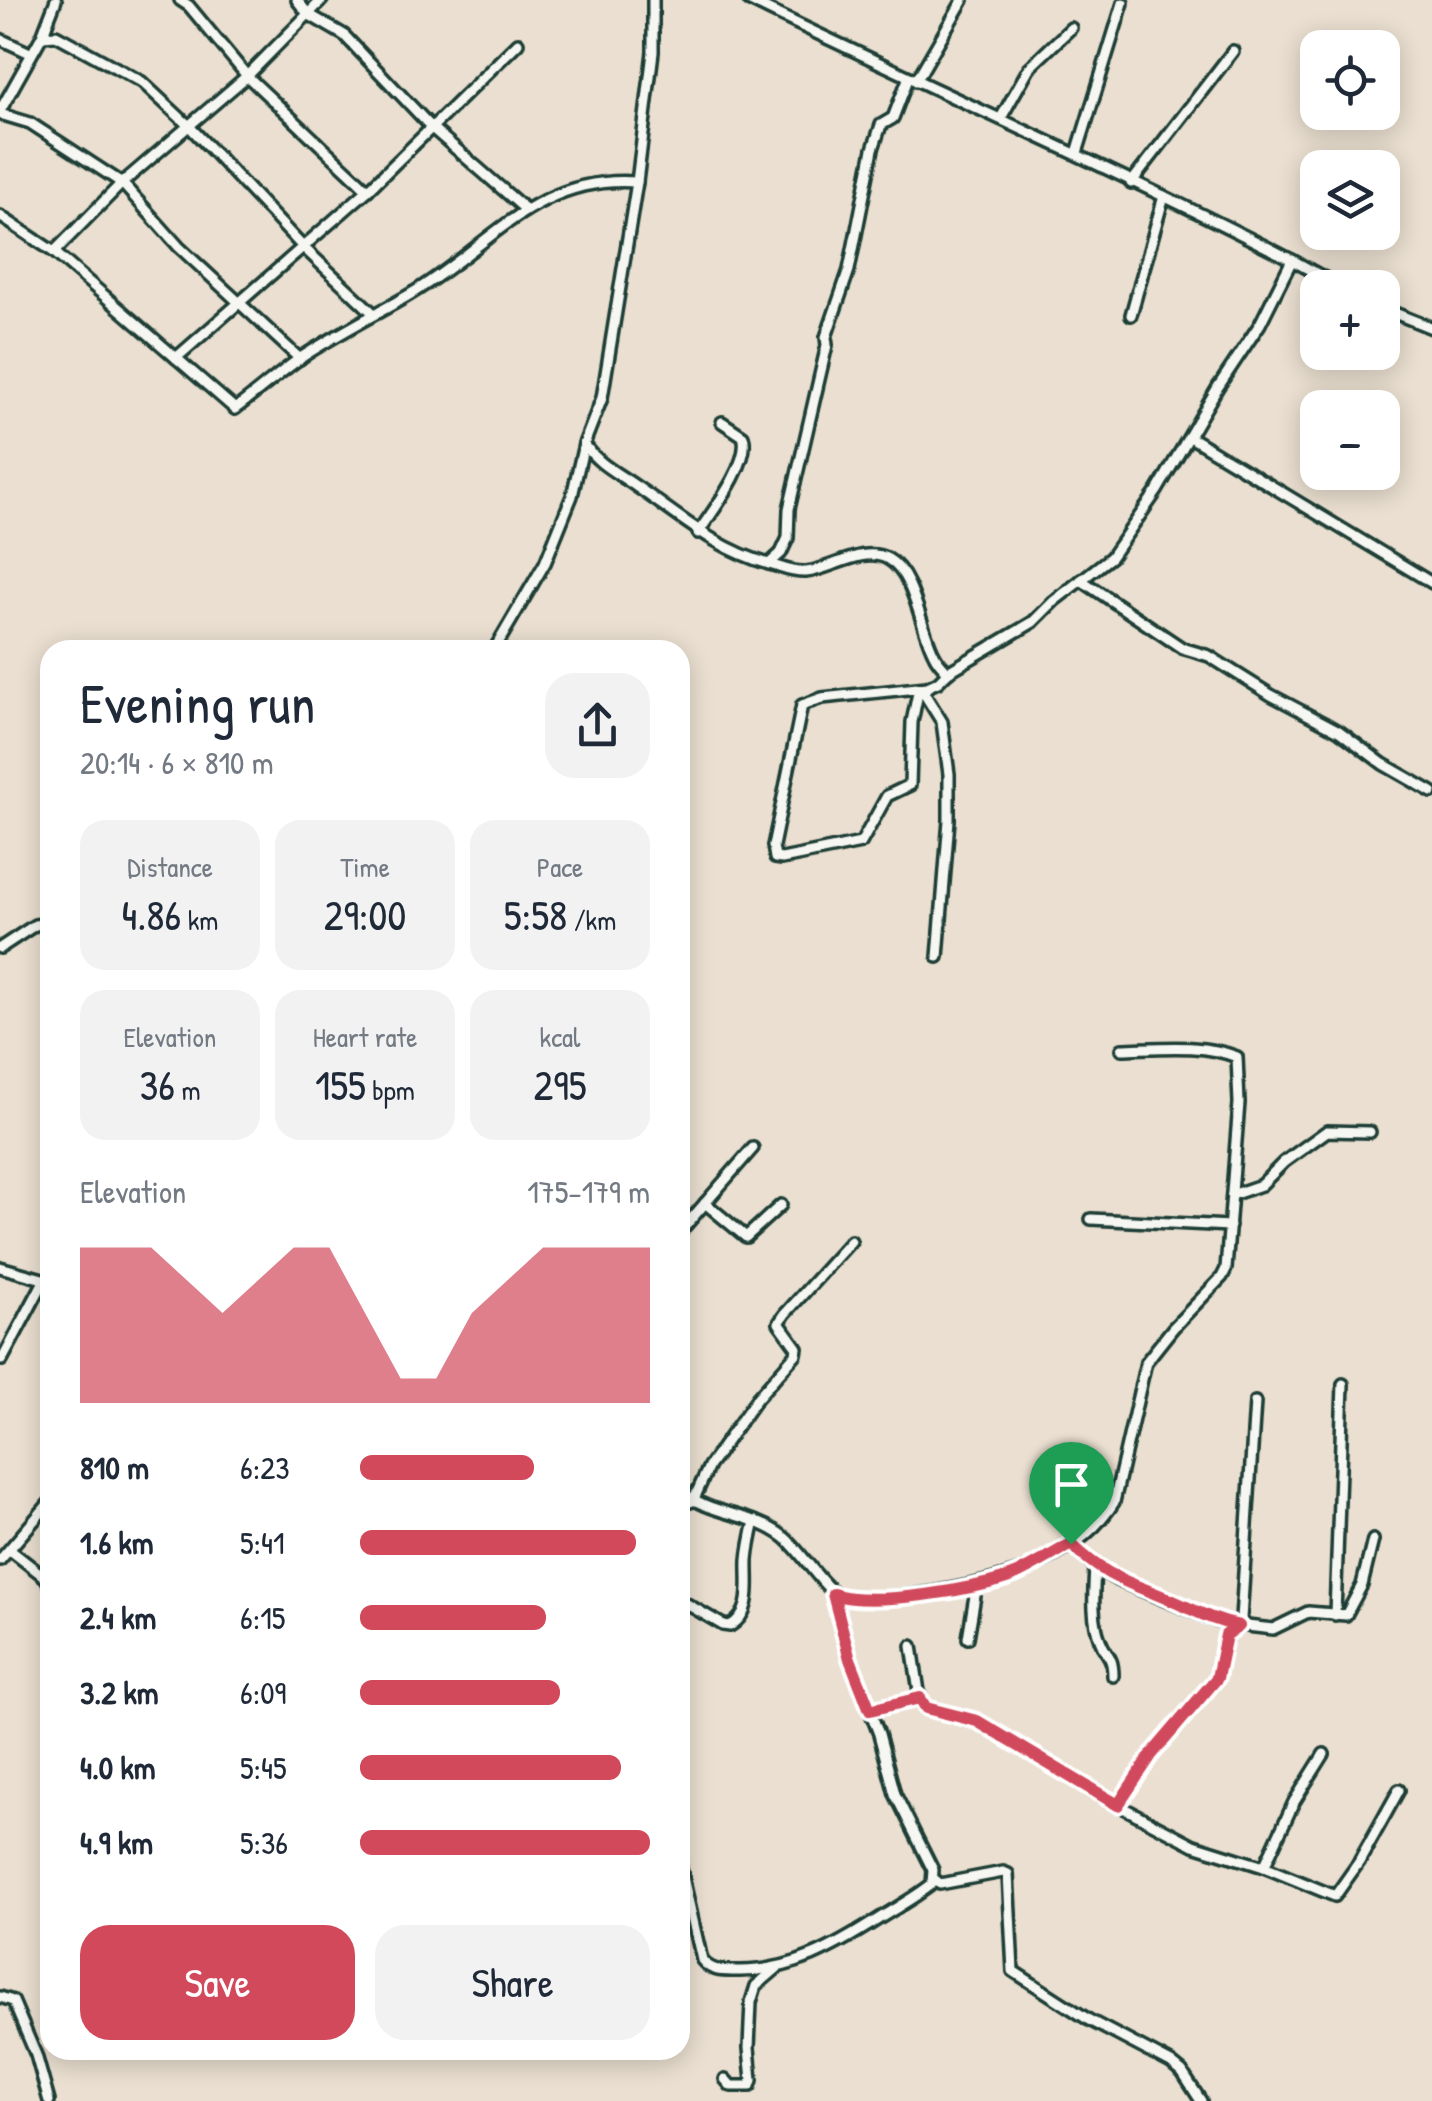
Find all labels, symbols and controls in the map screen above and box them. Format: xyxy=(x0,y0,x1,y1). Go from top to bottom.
map controls xyxy=(1300,30,1400,490)
button: locate xyxy=(1300,30,1400,130)
button: layers xyxy=(1300,150,1400,250)
button: + xyxy=(1300,270,1400,370)
button: − xyxy=(1300,390,1400,490)
text: Evening run xyxy=(80,666,315,740)
button: share xyxy=(545,673,650,778)
text: 20:14 · 6 × 810 m xyxy=(80,741,274,784)
text: Distance xyxy=(127,848,213,886)
text: Time xyxy=(340,848,390,886)
text: Pace xyxy=(537,848,583,886)
text: 4.86 xyxy=(122,886,181,943)
text: 29:00 xyxy=(324,886,406,943)
text: 5:58 xyxy=(504,886,567,943)
text: km xyxy=(181,901,218,939)
text: /km xyxy=(567,901,616,939)
text: Elevation xyxy=(124,1018,217,1056)
text: Heart rate xyxy=(313,1018,417,1056)
text: kcal xyxy=(540,1018,580,1056)
text: 36 xyxy=(139,1056,175,1113)
text: 155 xyxy=(315,1056,366,1113)
text: 295 xyxy=(534,1056,586,1113)
text: m xyxy=(175,1071,201,1109)
text: bpm xyxy=(366,1071,415,1109)
text: Elevation xyxy=(80,1170,186,1213)
text: 175–179 m xyxy=(527,1170,650,1213)
pin xyxy=(1029,1442,1114,1545)
text: 810 m xyxy=(80,1446,149,1489)
text: 6:23 xyxy=(240,1446,290,1489)
icon: arrive xyxy=(1044,1457,1099,1512)
text: 1.6 km xyxy=(80,1521,154,1564)
text: 5:41 xyxy=(240,1521,285,1564)
text: 2.4 km xyxy=(80,1596,156,1639)
text: 6:15 xyxy=(240,1596,285,1639)
text: 3.2 km xyxy=(80,1671,159,1714)
text: 6:09 xyxy=(240,1671,286,1714)
text: 4.0 km xyxy=(80,1746,156,1789)
text: 5:45 xyxy=(240,1746,287,1789)
text: 4.9 km xyxy=(80,1821,153,1864)
text: 5:36 xyxy=(240,1821,288,1864)
button: Save xyxy=(80,1925,355,2040)
button: Share xyxy=(375,1925,650,2040)

